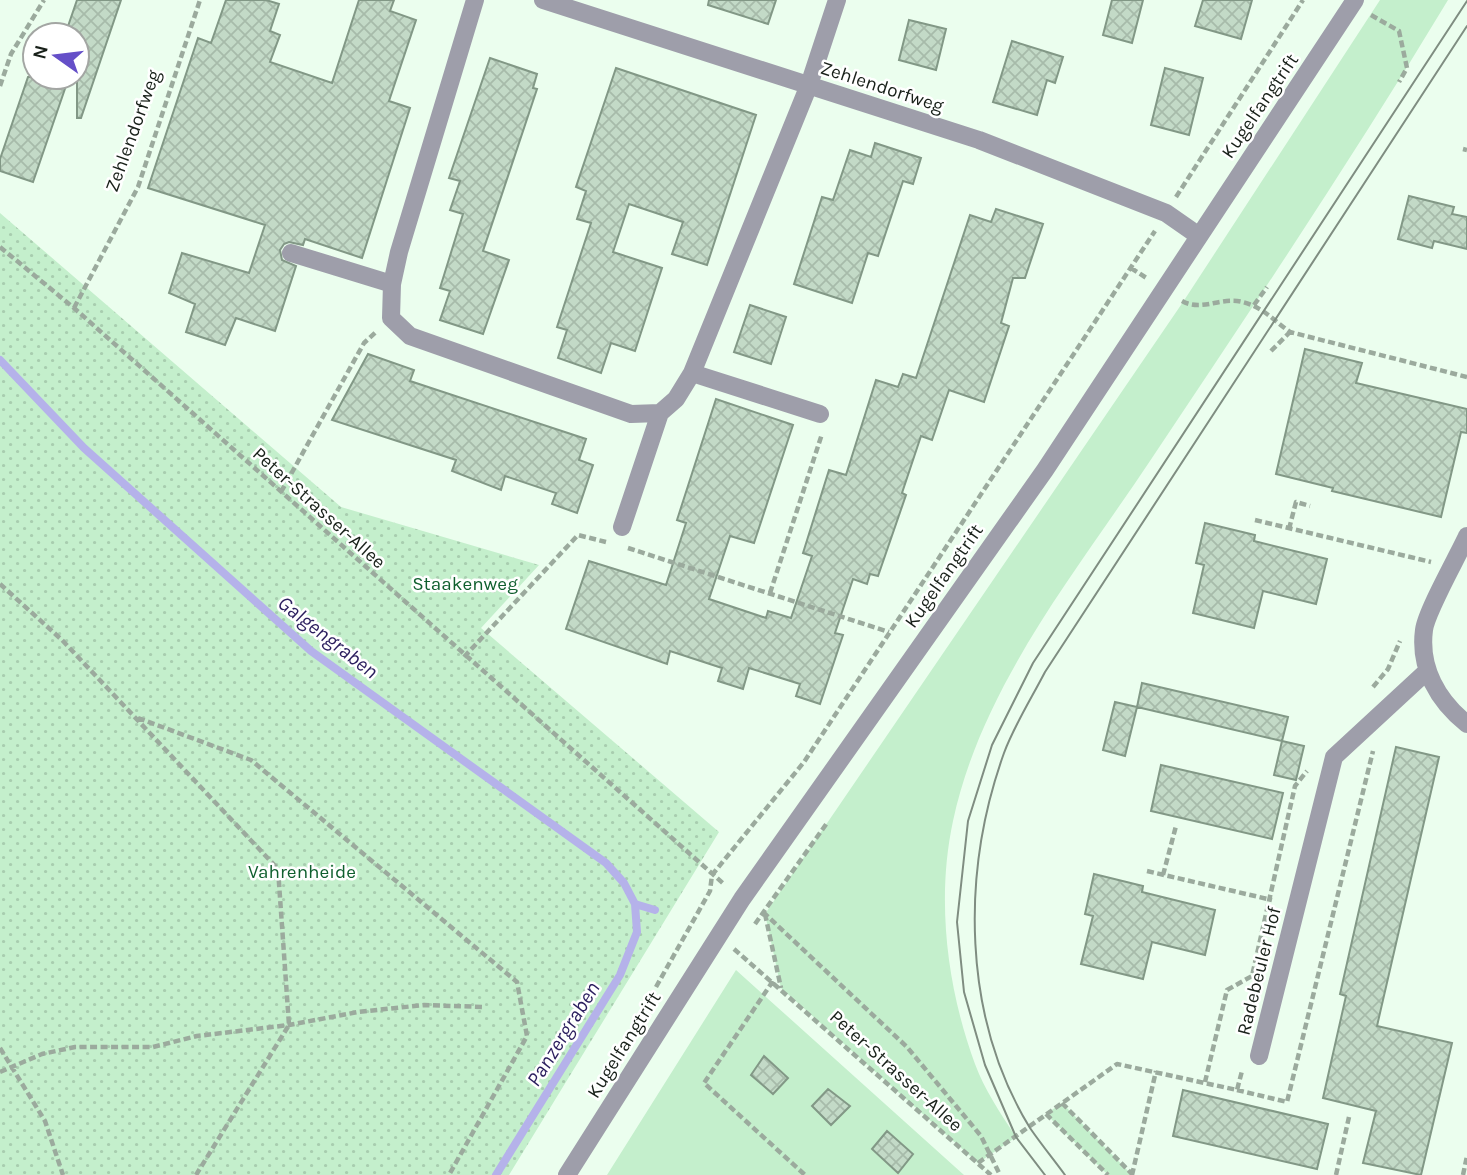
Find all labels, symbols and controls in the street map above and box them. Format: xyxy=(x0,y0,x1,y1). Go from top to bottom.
north arrow xyxy=(21,21,91,91)
text: N xyxy=(28,43,53,61)
street label: Kugelfangtrift xyxy=(1217,50,1303,162)
street label: Zehlendorfweg xyxy=(818,57,947,117)
street label: Zehlendorfweg xyxy=(101,67,165,195)
street label: Peter-Strasser-Allee xyxy=(248,443,390,573)
street label: Kugelfangtrift xyxy=(900,520,988,632)
park label: Staakenweg xyxy=(412,573,518,595)
water label: Galgengraben xyxy=(273,590,383,684)
park label: Vahrenheide xyxy=(248,861,356,883)
street label: Radebeuler Hof xyxy=(1232,904,1286,1038)
water label: Panzergraben xyxy=(521,977,605,1091)
street label: Kugelfangtrift xyxy=(583,988,665,1102)
street label: Peter-Strasser-Allee xyxy=(825,1006,967,1136)

